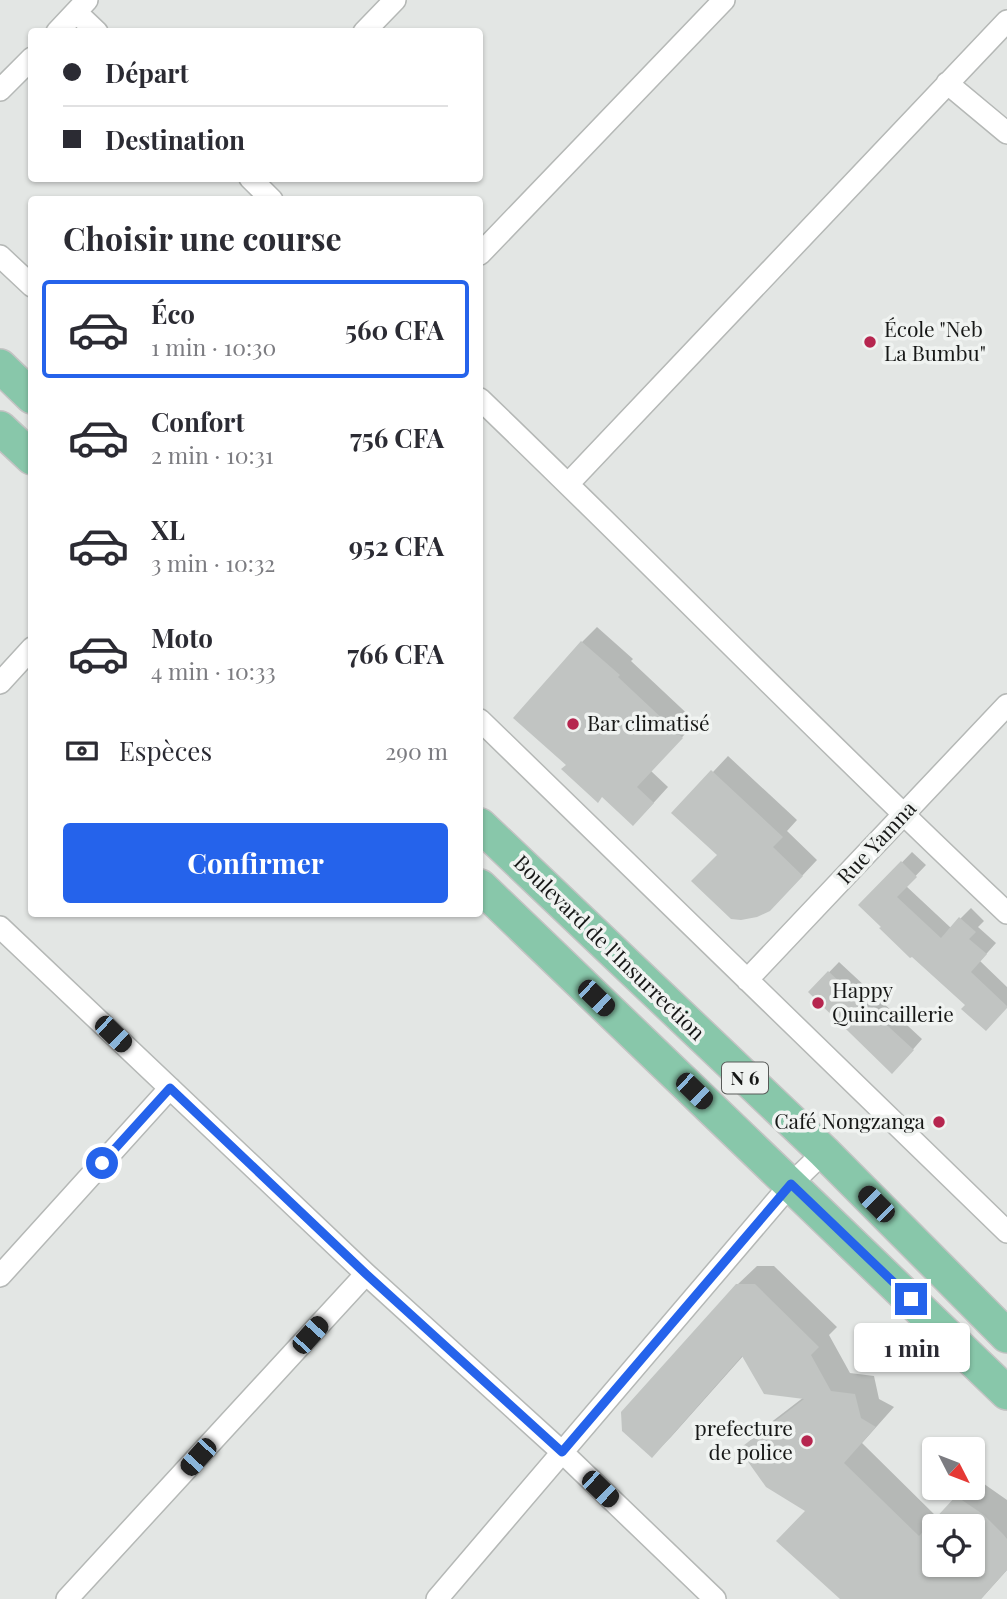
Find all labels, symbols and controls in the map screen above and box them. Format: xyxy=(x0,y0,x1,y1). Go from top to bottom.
text: Départ xyxy=(105,55,189,90)
text: Destination xyxy=(105,122,245,157)
text: Choisir une course xyxy=(63,216,342,259)
text: Éco xyxy=(151,296,195,331)
icon: car xyxy=(67,298,130,361)
text: 560 CFA xyxy=(345,312,444,347)
place label: École "Neb La Bumbu" xyxy=(884,314,986,366)
text: 1 min · 10:30 xyxy=(151,331,276,362)
marker: École "Neb La Bumbu" xyxy=(862,334,878,350)
text: Confort xyxy=(151,404,245,439)
icon: car xyxy=(67,406,130,469)
text: 756 CFA xyxy=(350,420,444,455)
text: 2 min · 10:31 xyxy=(151,439,273,470)
text: XL xyxy=(151,512,185,547)
icon: car xyxy=(67,514,130,577)
text: 952 CFA xyxy=(349,528,444,563)
text: 3 min · 10:32 xyxy=(151,547,275,578)
text: Moto xyxy=(151,620,213,655)
icon: car xyxy=(67,622,130,685)
text: 766 CFA xyxy=(347,636,444,671)
text: 4 min · 10:33 xyxy=(151,655,276,686)
place label: Bar climatisé xyxy=(587,708,710,736)
marker: Bar climatisé xyxy=(565,716,581,732)
icon: cash xyxy=(63,732,101,770)
text: Espèces xyxy=(119,733,212,768)
text: 290 m xyxy=(385,735,448,766)
street label: Rue Yamna xyxy=(830,794,922,889)
button: Confirmer xyxy=(63,823,448,903)
street label: Boulevard de l'Insurrection xyxy=(509,848,712,1046)
place label: Happy Quincaillerie xyxy=(832,975,954,1027)
car xyxy=(574,976,619,1020)
marker: Happy Quincaillerie xyxy=(810,995,826,1011)
car xyxy=(91,1012,136,1056)
road number: N 6 xyxy=(722,1062,768,1094)
car xyxy=(672,1069,717,1113)
place label: Café Nongzanga xyxy=(774,1106,926,1134)
marker: Café Nongzanga xyxy=(931,1114,947,1130)
route start xyxy=(86,1147,118,1179)
car xyxy=(854,1182,899,1226)
route end xyxy=(895,1283,927,1315)
car xyxy=(289,1312,332,1358)
callout: 1 min xyxy=(853,1324,969,1372)
text: 1 min xyxy=(884,1332,940,1363)
place label: prefecture de police xyxy=(695,1413,793,1465)
marker: prefecture de police xyxy=(799,1433,815,1449)
car xyxy=(177,1434,220,1480)
north arrow xyxy=(922,1437,985,1500)
map controls xyxy=(922,1437,985,1577)
car xyxy=(578,1467,623,1511)
button: locate xyxy=(922,1514,985,1577)

